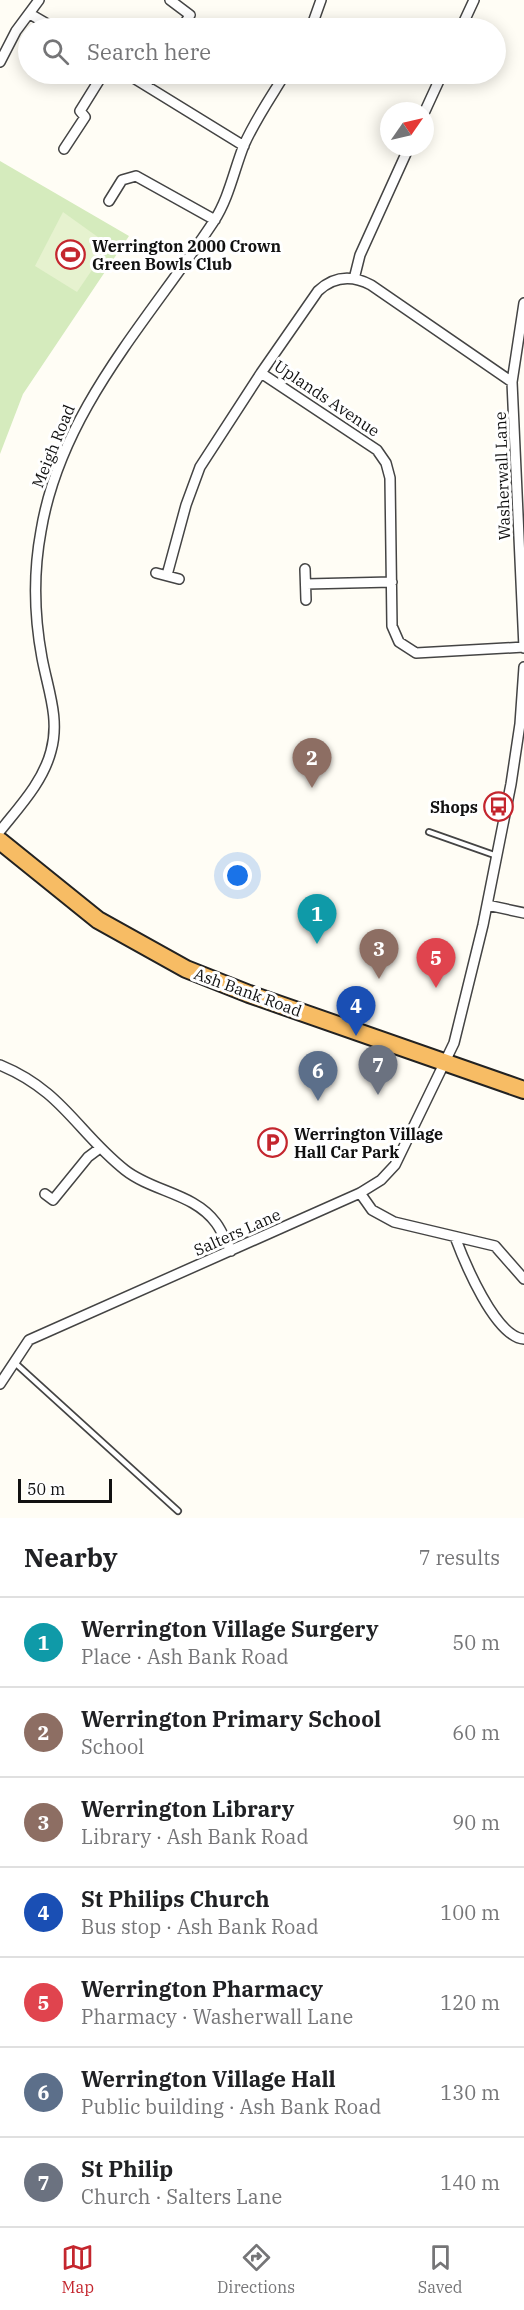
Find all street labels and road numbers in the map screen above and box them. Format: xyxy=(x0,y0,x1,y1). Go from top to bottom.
street label: Uplands Avenue xyxy=(270,355,384,441)
street label: Meigh Road xyxy=(27,401,79,491)
street label: Washerwall Lane xyxy=(490,411,514,541)
street label: Ash Bank Road xyxy=(191,963,305,1021)
street label: Salters Lane xyxy=(191,1204,283,1260)

